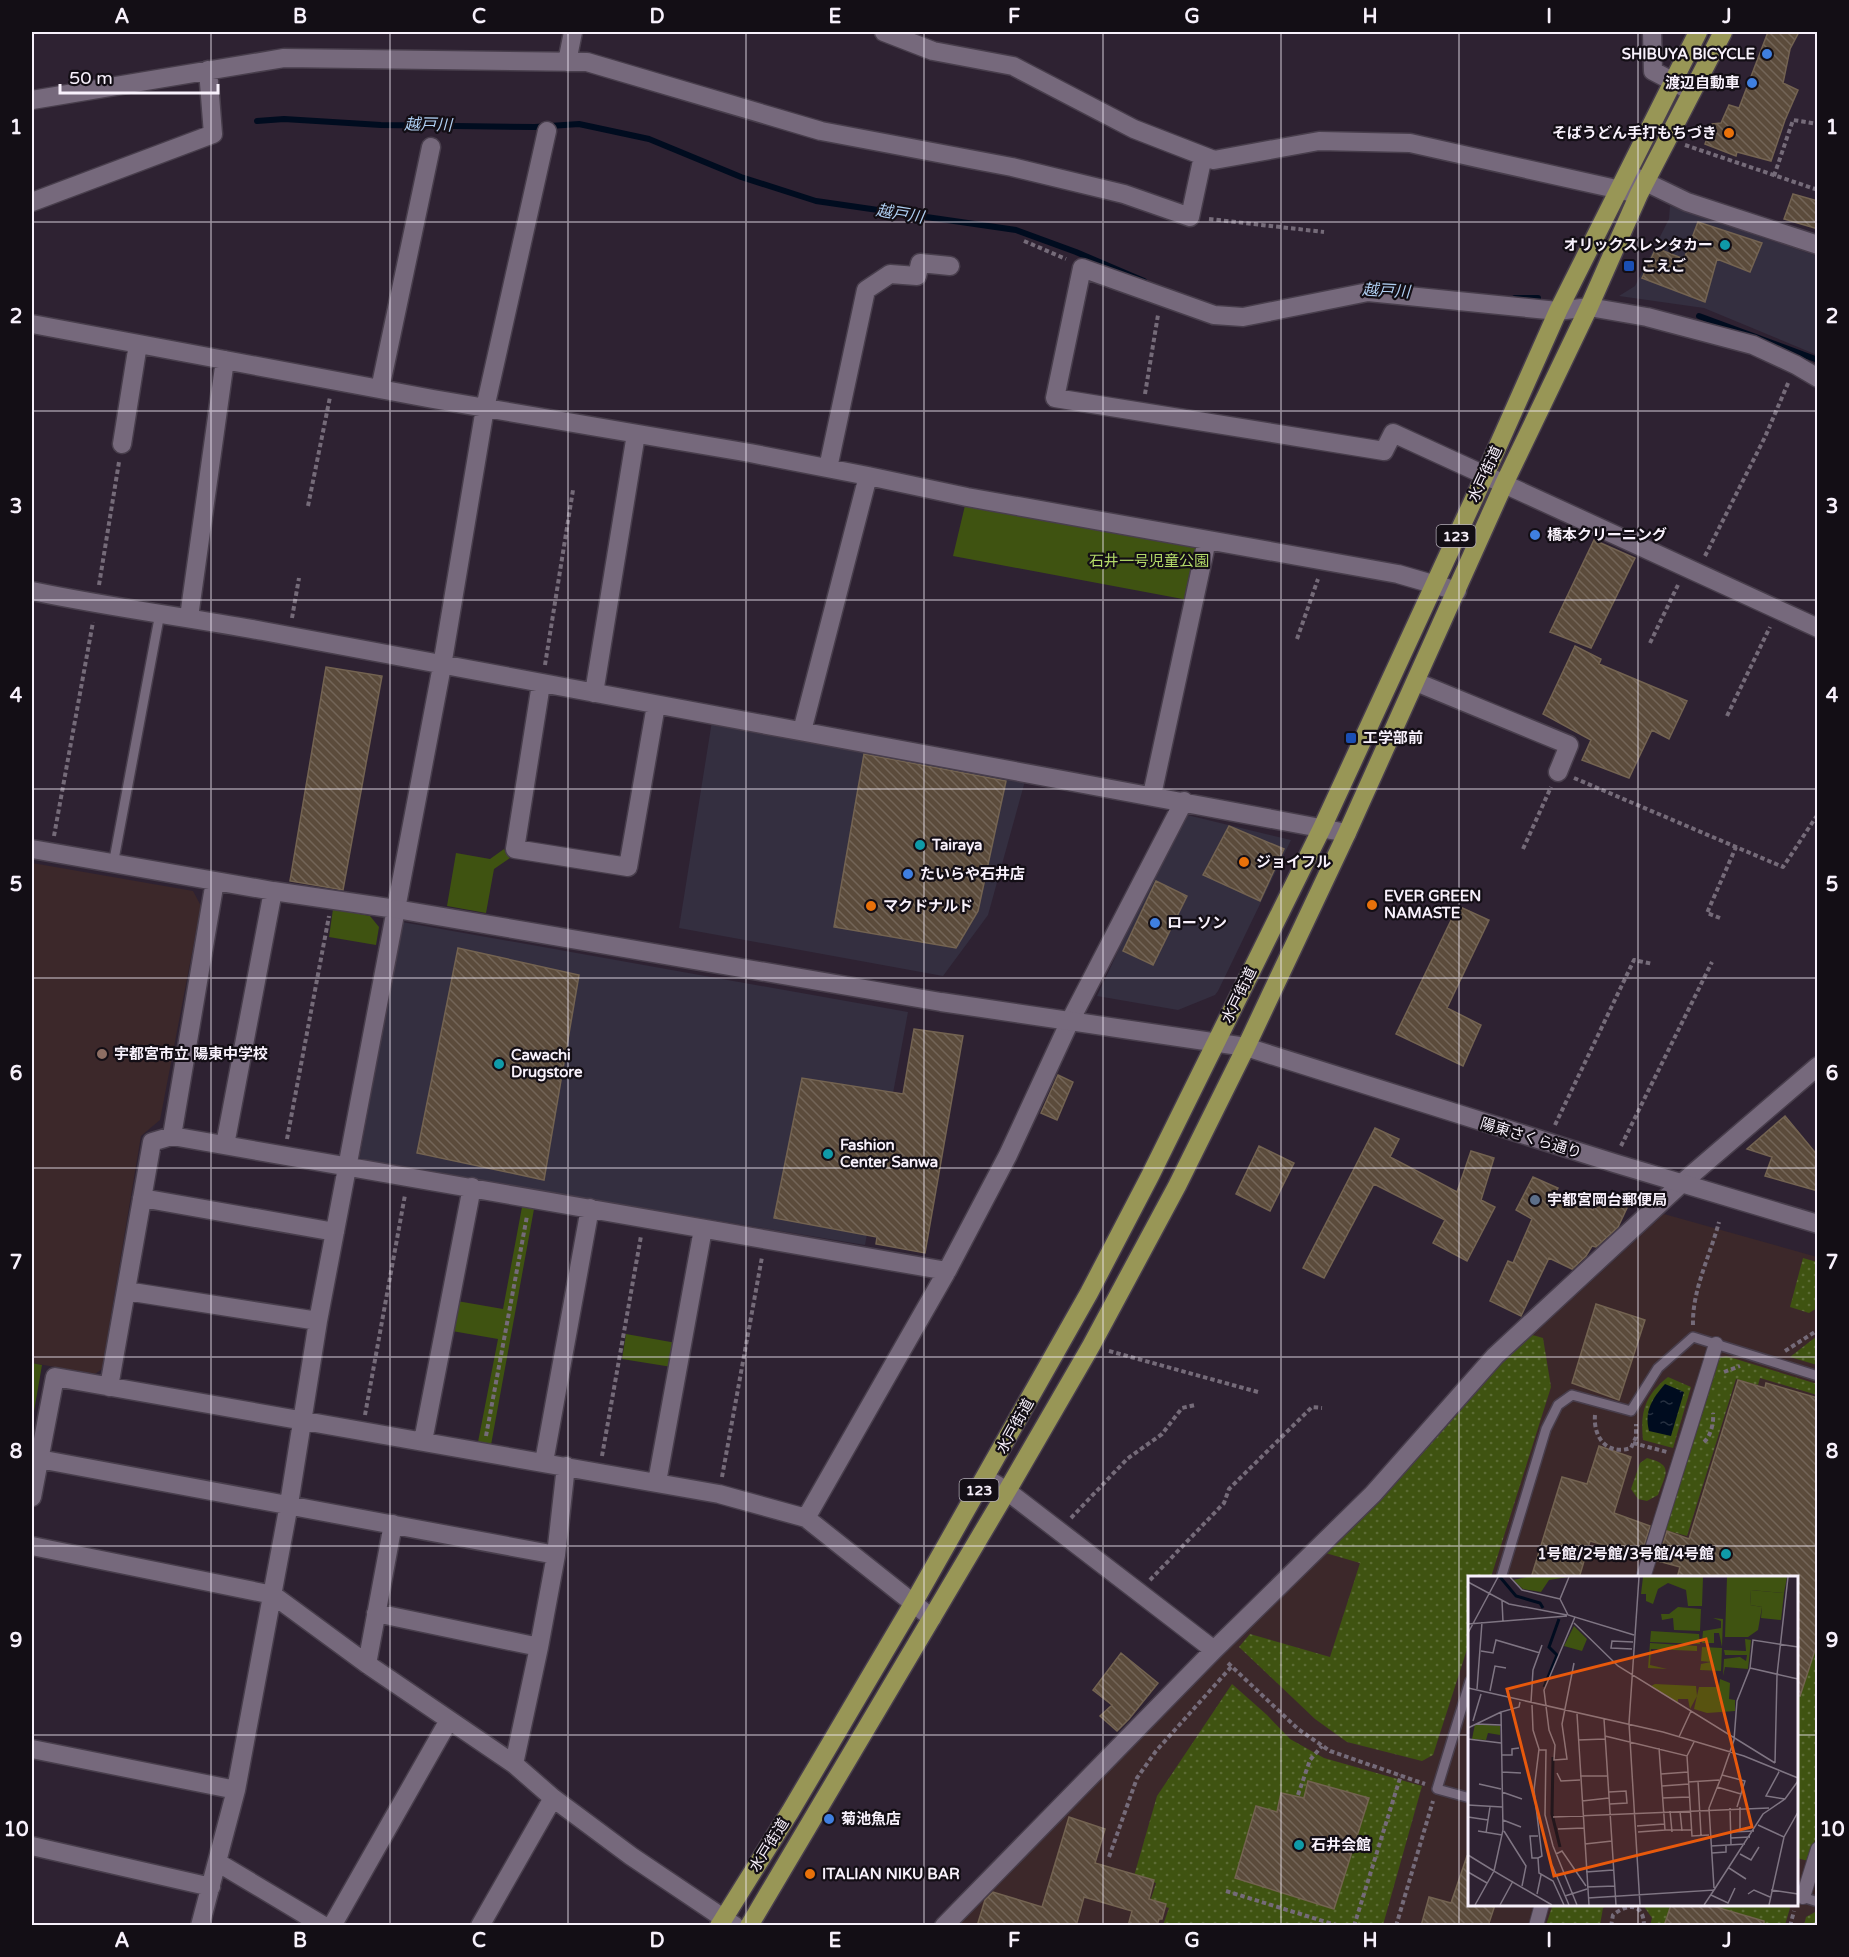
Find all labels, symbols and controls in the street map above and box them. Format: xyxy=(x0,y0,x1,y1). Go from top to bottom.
text: A xyxy=(115,5,130,29)
text: B xyxy=(293,5,307,29)
text: C xyxy=(472,5,486,29)
text: D xyxy=(649,5,665,29)
text: E xyxy=(829,5,842,29)
text: F xyxy=(1008,5,1020,29)
text: G xyxy=(1184,5,1200,29)
text: H xyxy=(1362,5,1378,29)
text: I xyxy=(1546,5,1552,29)
text: J xyxy=(1721,5,1732,29)
place label: SHIBUYA BICYCLE xyxy=(1622,45,1755,63)
marker: SHIBUYA BICYCLE xyxy=(1760,47,1774,61)
scale bar xyxy=(60,57,218,95)
text: 50 m xyxy=(69,67,113,89)
place label: 渡辺自動車 xyxy=(1665,74,1740,92)
marker: 渡辺自動車 xyxy=(1745,76,1759,90)
water label: 越戸川 xyxy=(404,115,454,135)
text: 1 xyxy=(10,116,22,140)
text: 1 xyxy=(1826,116,1838,140)
place label: そばうどん手打もちづき xyxy=(1552,124,1717,142)
marker: そばうどん手打もちづき xyxy=(1722,126,1736,140)
water label: 越戸川 xyxy=(875,200,927,228)
place label: オリックスレンタカー xyxy=(1563,236,1713,254)
marker: オリックスレンタカー xyxy=(1718,238,1732,252)
place label: こえご xyxy=(1641,257,1686,275)
marker: こえご xyxy=(1622,259,1636,273)
water label: 越戸川 xyxy=(1361,280,1412,302)
text: 2 xyxy=(10,305,22,329)
text: 2 xyxy=(1826,305,1838,329)
street label: 水戸街道 xyxy=(1464,443,1506,505)
text: 3 xyxy=(10,495,22,519)
text: 3 xyxy=(1826,495,1838,519)
road number: 123 xyxy=(1436,525,1476,547)
place label: 橋本クリーニング xyxy=(1547,526,1667,544)
marker: 橋本クリーニング xyxy=(1528,528,1542,542)
park label: 石井一号児童公園 xyxy=(1089,552,1209,570)
text: 4 xyxy=(10,684,23,708)
text: 4 xyxy=(1826,684,1839,708)
place label: 工学部前 xyxy=(1363,729,1423,747)
marker: 工学部前 xyxy=(1344,731,1358,745)
place label: Tairaya xyxy=(931,836,983,855)
marker: Tairaya xyxy=(913,838,927,852)
place label: ジョイフル xyxy=(1256,853,1331,871)
marker: ジョイフル xyxy=(1237,855,1251,869)
place label: たいらや石井店 xyxy=(920,865,1025,883)
marker: たいらや石井店 xyxy=(901,867,915,881)
text: 5 xyxy=(10,873,22,897)
text: 5 xyxy=(1826,873,1838,897)
place label: EVER GREEN NAMASTE xyxy=(1384,887,1481,922)
place label: マクドナルド xyxy=(883,897,973,915)
marker: EVER GREEN NAMASTE xyxy=(1365,898,1379,912)
marker: マクドナルド xyxy=(864,899,878,913)
place label: ローソン xyxy=(1167,914,1227,932)
marker: ローソン xyxy=(1148,916,1162,930)
street label: 水戸街道 xyxy=(1218,964,1260,1026)
place label: 宇都宮市立 陽東中学校 xyxy=(114,1045,268,1063)
place label: Cawachi Drugstore xyxy=(511,1046,583,1082)
marker: 宇都宮市立 陽東中学校 xyxy=(95,1047,109,1061)
marker: Cawachi Drugstore xyxy=(492,1057,506,1071)
text: 6 xyxy=(10,1062,22,1086)
text: 6 xyxy=(1826,1062,1838,1086)
street label: 陽東さくら通り xyxy=(1478,1114,1584,1162)
place label: Fashion Center Sanwa xyxy=(840,1136,938,1171)
marker: Fashion Center Sanwa xyxy=(821,1147,835,1161)
place label: 宇都宮岡台郵便局 xyxy=(1547,1191,1667,1209)
marker: 宇都宮岡台郵便局 xyxy=(1528,1193,1542,1207)
text: 7 xyxy=(10,1251,22,1275)
text: 7 xyxy=(1826,1251,1838,1275)
street label: 水戸街道 xyxy=(993,1395,1037,1457)
text: 8 xyxy=(10,1440,22,1464)
text: 8 xyxy=(1826,1440,1838,1464)
road number: 123 xyxy=(960,1479,998,1501)
place label: 1号館/2号館/3号館/4号館 xyxy=(1537,1545,1714,1563)
marker: 1号館/2号館/3号館/4号館 xyxy=(1719,1547,1733,1561)
inset map xyxy=(1468,1576,1798,1906)
text: 9 xyxy=(10,1629,22,1653)
text: 9 xyxy=(1826,1629,1838,1653)
place label: 菊池魚店 xyxy=(841,1810,901,1828)
marker: 菊池魚店 xyxy=(822,1812,836,1826)
street label: 水戸街道 xyxy=(745,1815,793,1875)
text: 10 xyxy=(3,1818,29,1842)
text: 10 xyxy=(1819,1818,1845,1842)
place label: 石井会館 xyxy=(1311,1836,1371,1854)
marker: 石井会館 xyxy=(1292,1838,1306,1852)
place label: ITALIAN NIKU BAR xyxy=(822,1865,960,1883)
marker: ITALIAN NIKU BAR xyxy=(803,1867,817,1881)
text: A xyxy=(115,1929,130,1953)
text: B xyxy=(293,1929,307,1953)
text: C xyxy=(472,1929,486,1953)
text: D xyxy=(649,1929,665,1953)
text: E xyxy=(829,1929,842,1953)
text: F xyxy=(1008,1929,1020,1953)
text: G xyxy=(1184,1929,1200,1953)
text: H xyxy=(1362,1929,1378,1953)
text: I xyxy=(1546,1929,1552,1953)
text: J xyxy=(1721,1929,1732,1953)

